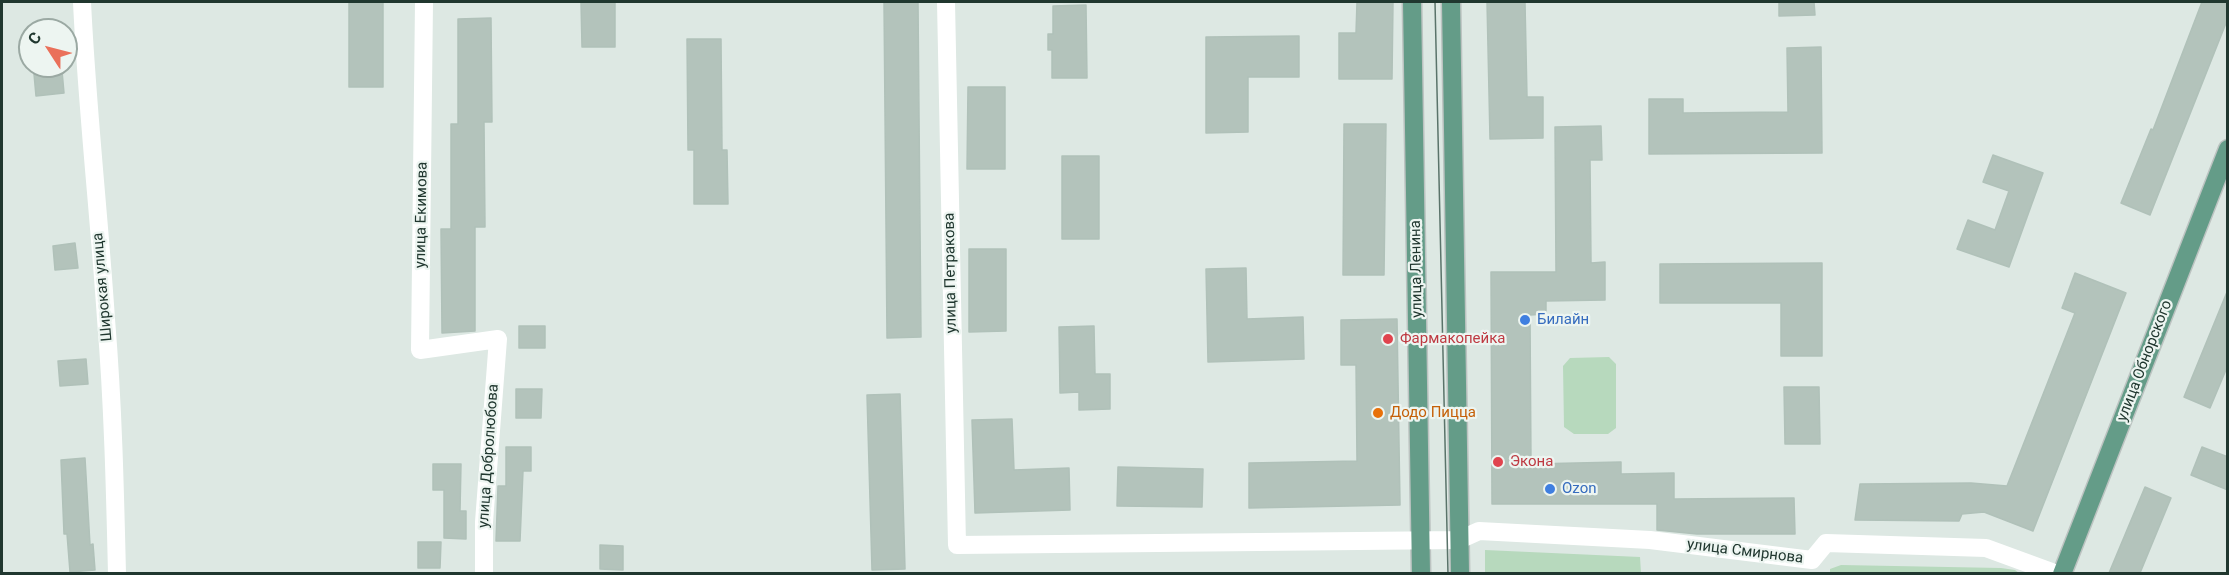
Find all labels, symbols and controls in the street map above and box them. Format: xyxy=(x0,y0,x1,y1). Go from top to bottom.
north arrow xyxy=(18,18,78,78)
text: С xyxy=(24,28,45,48)
street label: улица Екимова xyxy=(412,162,432,268)
street label: улица Петракова xyxy=(941,213,961,333)
street label: улица Ленина xyxy=(1407,220,1427,318)
street label: Широкая улица xyxy=(89,232,117,342)
street label: улица Обнорского xyxy=(2114,298,2176,424)
place label: Билайн xyxy=(1537,311,1589,329)
marker: Билайн xyxy=(1518,313,1532,327)
place label: Фармакопейка xyxy=(1400,330,1505,348)
marker: Фармакопейка xyxy=(1381,332,1395,346)
street label: улица Добролюбова xyxy=(475,383,503,529)
place label: Додо Пицца xyxy=(1390,404,1476,422)
marker: Додо Пицца xyxy=(1371,406,1385,420)
place label: Экона xyxy=(1510,453,1553,471)
marker: Экона xyxy=(1491,455,1505,469)
place label: Ozon xyxy=(1562,480,1596,498)
marker: Ozon xyxy=(1543,482,1557,496)
street label: улица Смирнова xyxy=(1686,536,1804,568)

